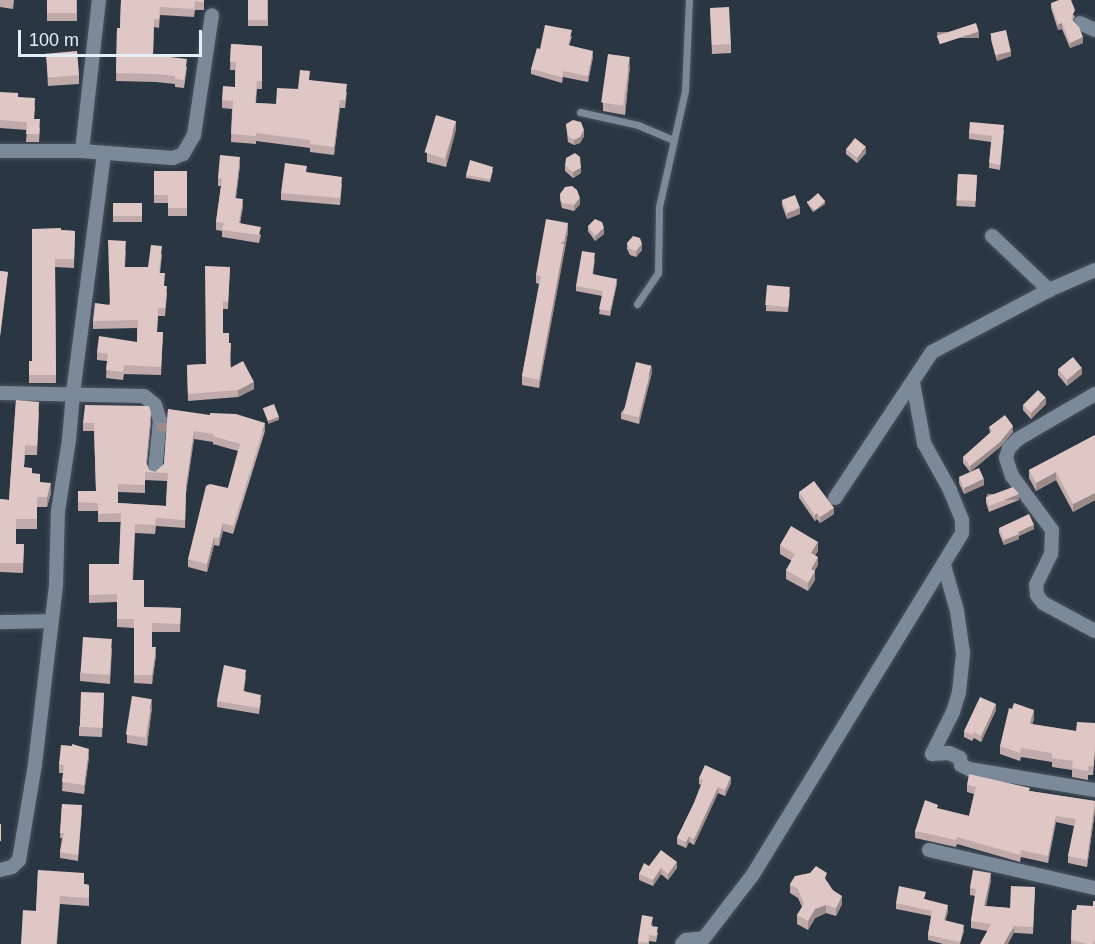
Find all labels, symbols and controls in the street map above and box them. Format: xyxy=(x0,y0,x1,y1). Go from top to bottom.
scale bar xyxy=(21,18,206,56)
text: 100 m xyxy=(29,30,79,50)

